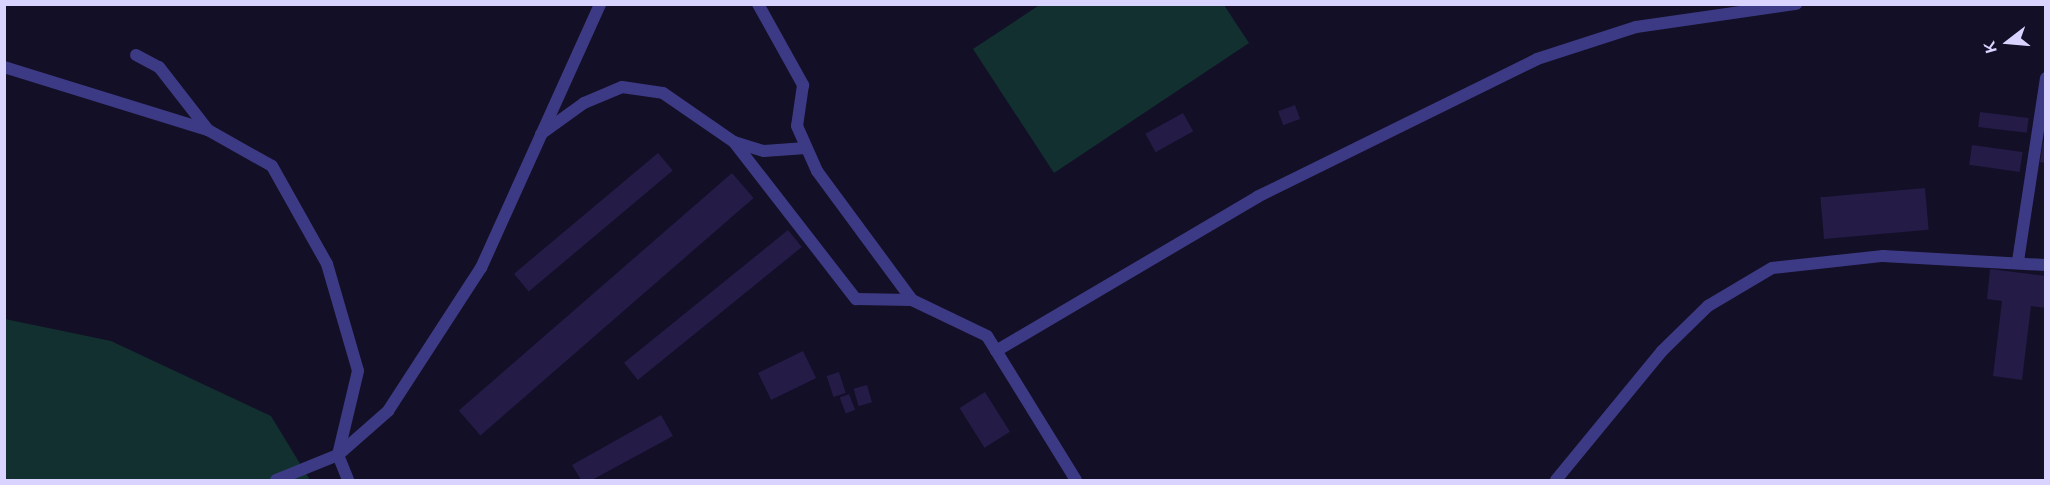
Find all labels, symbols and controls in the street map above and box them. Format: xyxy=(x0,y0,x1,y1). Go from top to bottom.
north arrow xyxy=(1978,12,2038,72)
text: K xyxy=(1980,39,2000,55)

